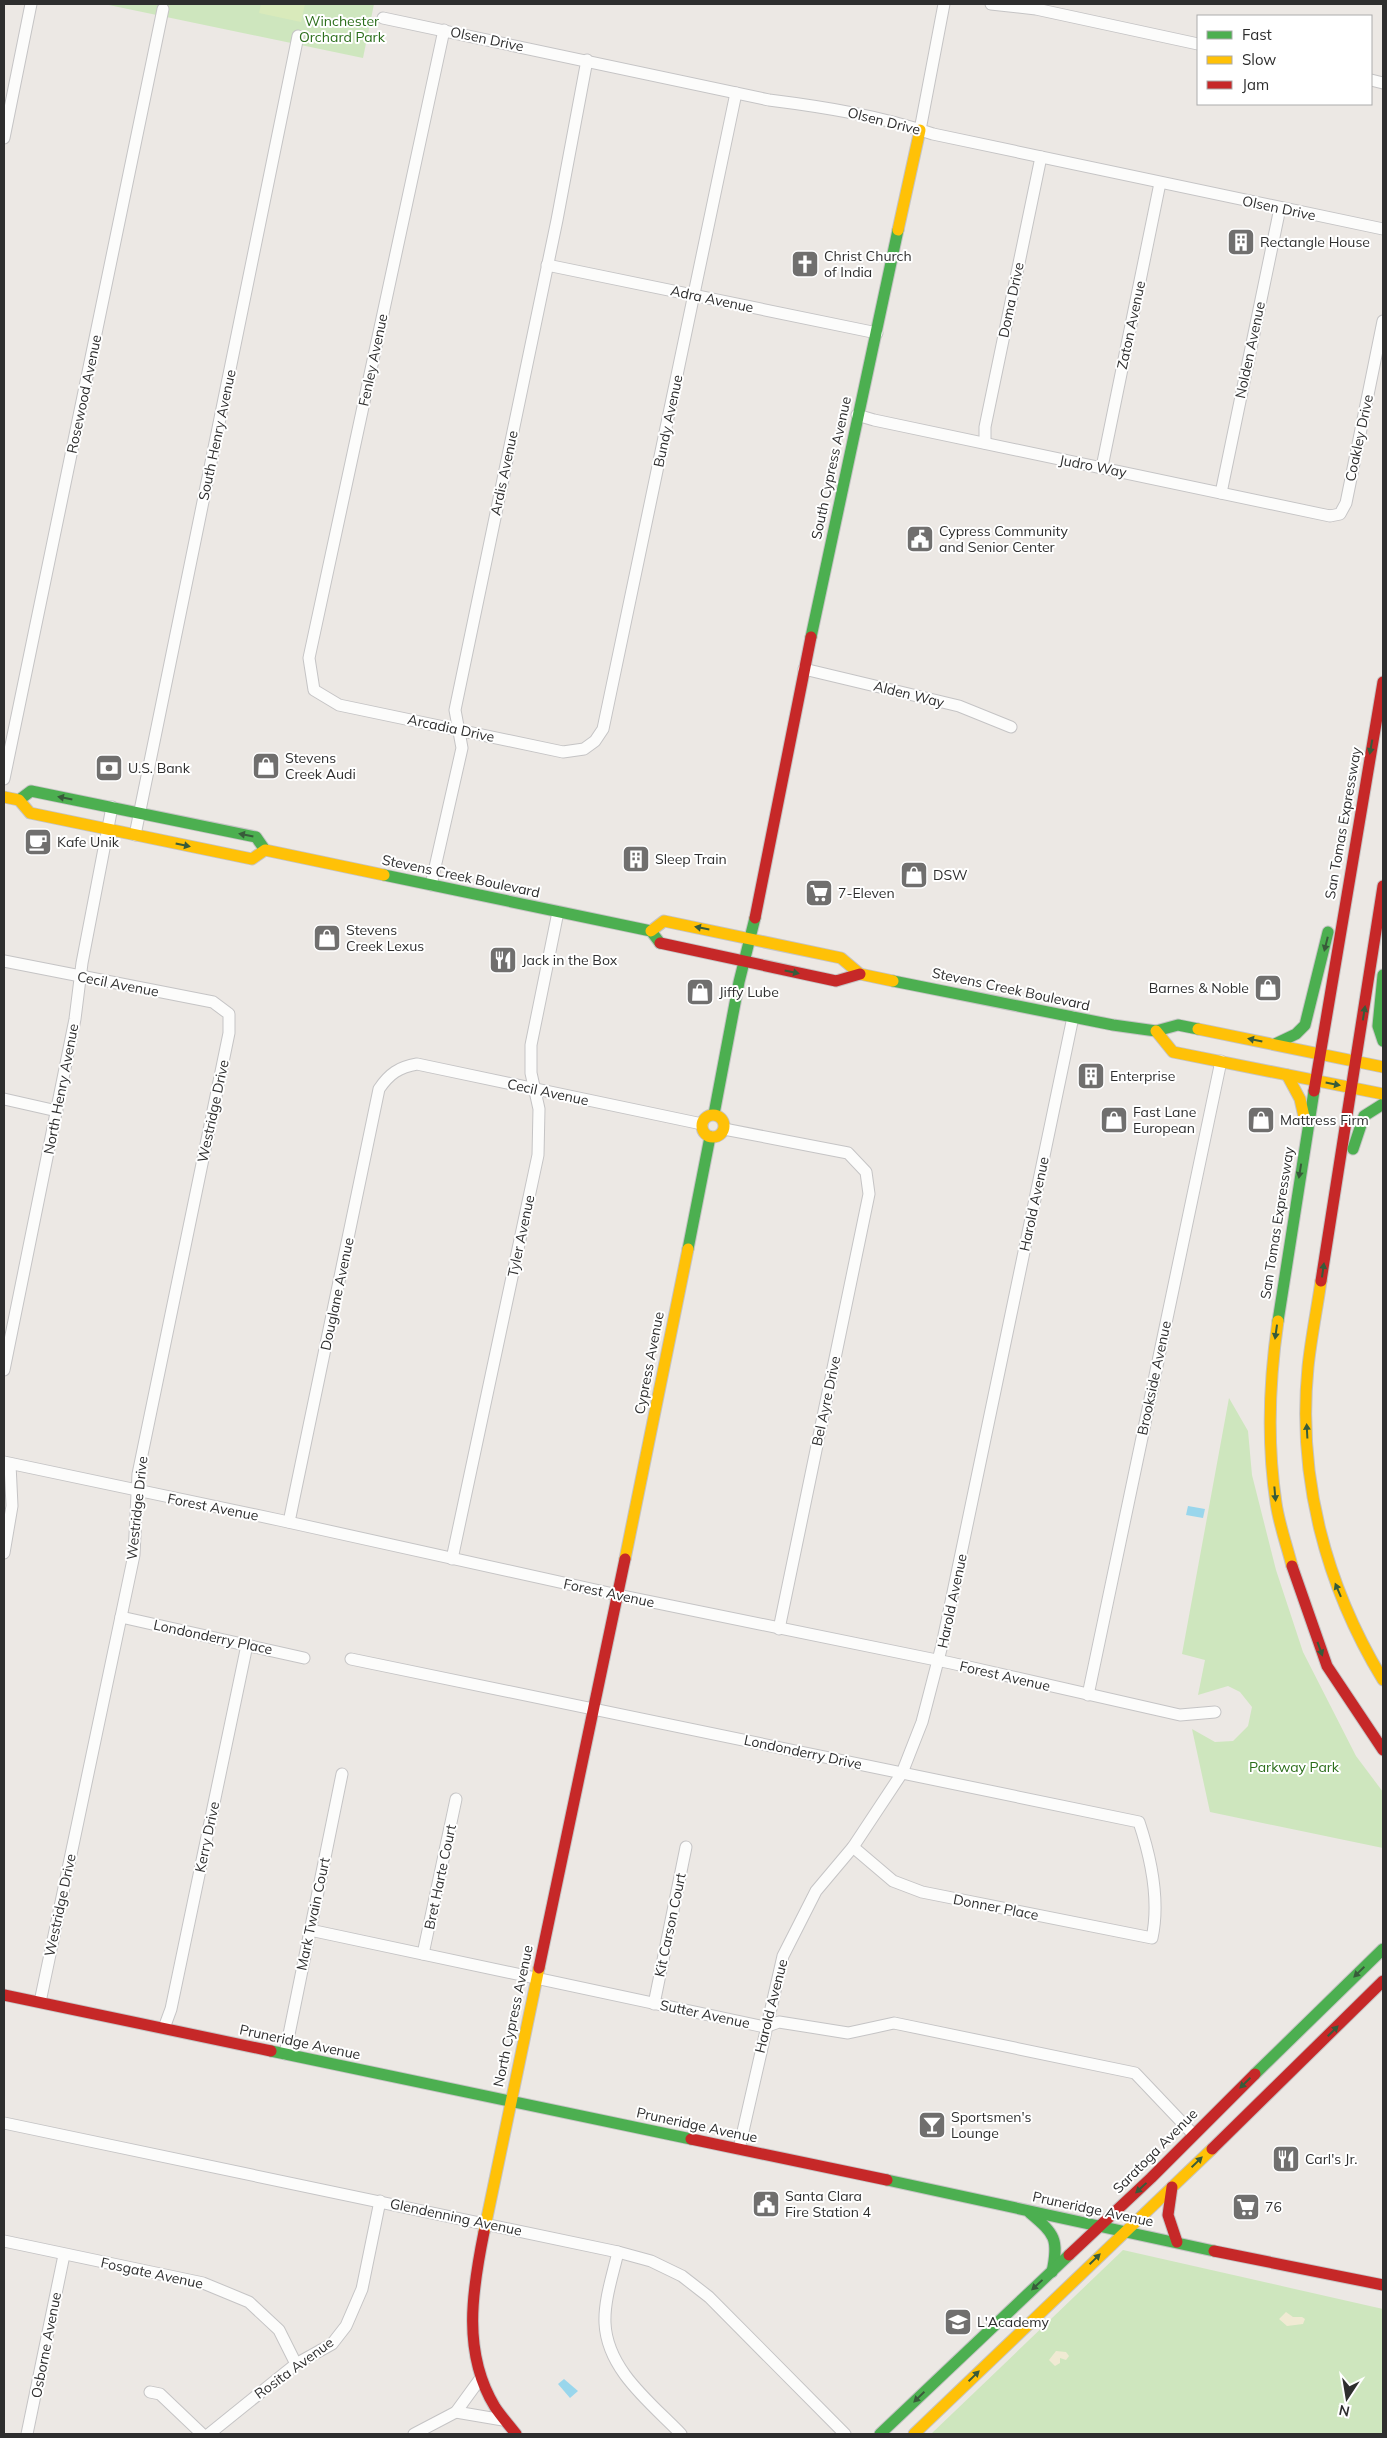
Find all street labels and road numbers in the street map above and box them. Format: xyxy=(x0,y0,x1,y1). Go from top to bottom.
street label: Olsen Drive xyxy=(449,22,525,56)
street label: Olsen Drive xyxy=(846,103,922,139)
street label: Olsen Drive xyxy=(1241,191,1317,225)
street label: Doma Drive xyxy=(994,261,1028,339)
street label: Zaton Avenue xyxy=(1113,279,1149,371)
street label: Adra Avenue xyxy=(669,281,755,317)
street label: Nolden Avenue xyxy=(1231,300,1269,400)
street label: Fenley Avenue xyxy=(354,312,392,408)
street label: Rosewood Avenue xyxy=(63,333,105,455)
street label: South Henry Avenue xyxy=(194,368,240,502)
street label: Bundy Avenue xyxy=(649,373,687,469)
street label: Coakley Drive xyxy=(1341,393,1377,483)
street label: South Cypress Avenue xyxy=(807,395,855,541)
street label: Ardis Avenue xyxy=(486,429,522,517)
street label: Judro Way xyxy=(1058,451,1129,481)
street label: Alden Way xyxy=(872,677,947,712)
street label: Arcadia Drive xyxy=(406,710,496,746)
street label: San Tomas Expressway xyxy=(1321,745,1365,900)
street label: Stevens Creek Boulevard xyxy=(380,850,542,902)
street label: Stevens Creek Boulevard xyxy=(930,963,1092,1015)
street label: Cecil Avenue xyxy=(76,967,160,1001)
street label: North Henry Avenue xyxy=(40,1022,82,1156)
street label: Westridge Drive xyxy=(193,1058,233,1164)
street label: Cecil Avenue xyxy=(506,1075,590,1109)
street label: San Tomas Expressway xyxy=(1256,1145,1298,1300)
street label: Harold Avenue xyxy=(1015,1155,1053,1253)
street label: Tyler Avenue xyxy=(504,1193,538,1279)
street label: Douglane Avenue xyxy=(316,1236,358,1352)
street label: Cypress Avenue xyxy=(630,1310,668,1416)
street label: Brookside Avenue xyxy=(1133,1319,1175,1437)
street label: Bel Ayre Drive xyxy=(808,1354,844,1448)
street label: Westridge Drive xyxy=(123,1455,151,1561)
street label: Forest Avenue xyxy=(166,1489,260,1525)
street label: Harold Avenue xyxy=(933,1552,971,1650)
street label: Forest Avenue xyxy=(562,1575,656,1611)
street label: Londonderry Place xyxy=(152,1616,274,1658)
street label: Forest Avenue xyxy=(958,1657,1052,1695)
street label: Londonderry Drive xyxy=(743,1731,863,1773)
street label: Kerry Drive xyxy=(191,1800,223,1874)
street label: Bret Harte Court xyxy=(420,1823,460,1931)
street label: Westridge Drive xyxy=(40,1852,80,1958)
street label: Mark Twain Court xyxy=(292,1856,334,1972)
street label: Kit Carson Court xyxy=(650,1871,690,1979)
street label: Donner Place xyxy=(952,1890,1040,1924)
street label: North Cypress Avenue xyxy=(489,1943,537,2089)
street label: Harold Avenue xyxy=(751,1957,791,2055)
street label: Sutter Avenue xyxy=(658,1996,752,2032)
street label: Pruneridge Avenue xyxy=(238,2020,362,2064)
street label: Pruneridge Avenue xyxy=(635,2103,759,2147)
street label: Saratoga Avenue xyxy=(1109,2105,1201,2197)
street label: Pruneridge Avenue xyxy=(1031,2187,1155,2231)
street label: Glendenning Avenue xyxy=(388,2194,524,2240)
street label: Fosgate Avenue xyxy=(99,2253,205,2293)
street label: Osborne Avenue xyxy=(27,2291,65,2399)
street label: Rosita Avenue xyxy=(251,2333,337,2403)

